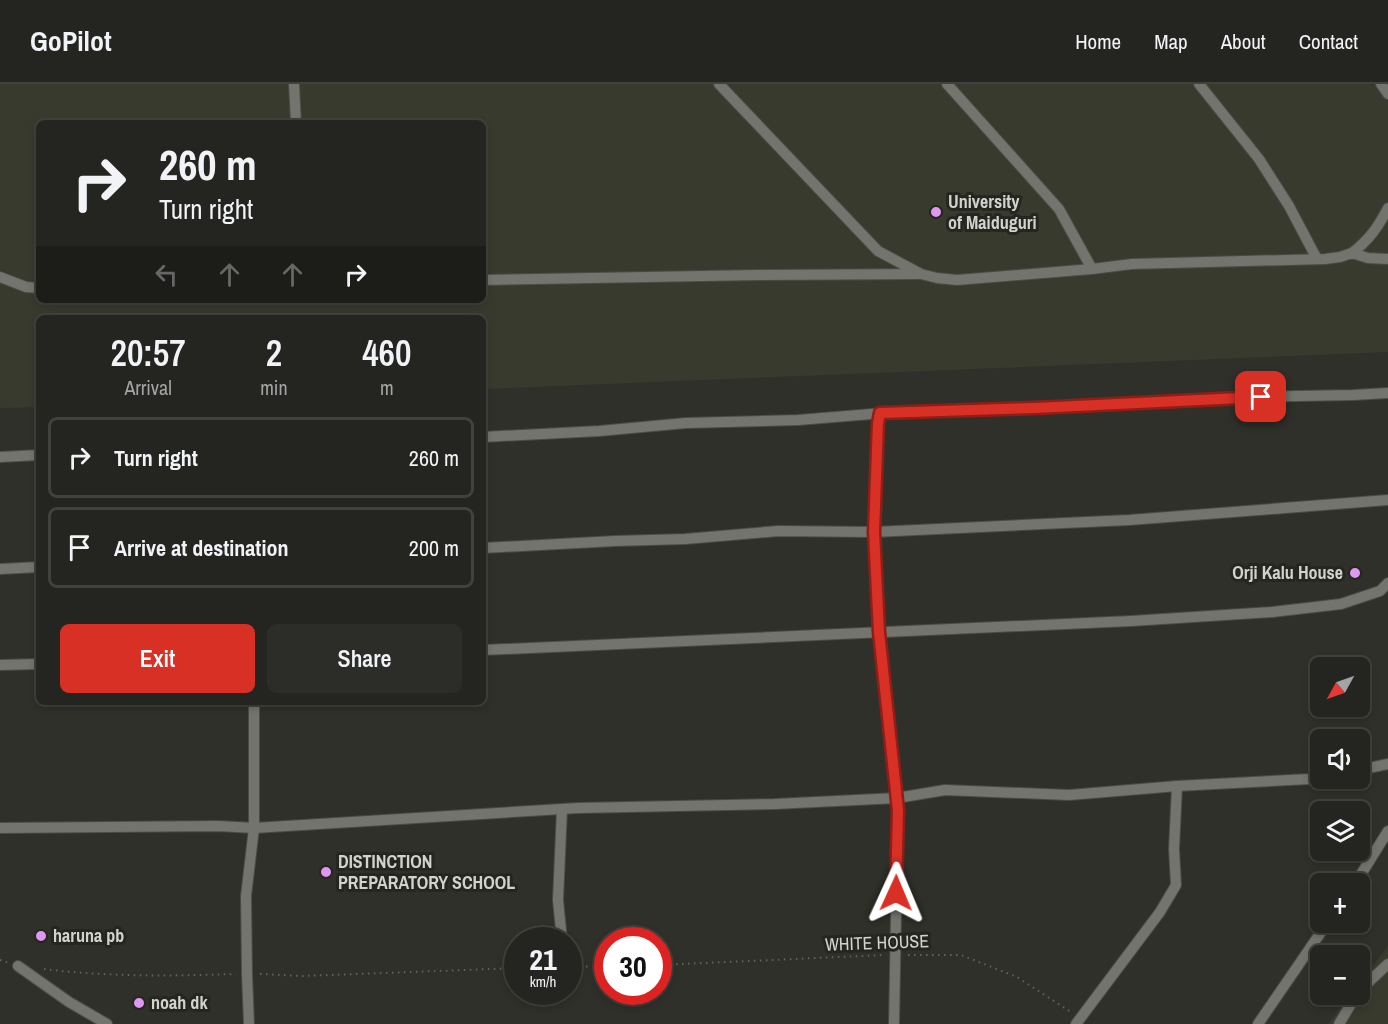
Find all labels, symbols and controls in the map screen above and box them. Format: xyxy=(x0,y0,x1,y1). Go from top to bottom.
text: GoPilot xyxy=(30,22,112,60)
text: Home xyxy=(1075,27,1121,56)
text: Map xyxy=(1154,27,1188,56)
text: About xyxy=(1221,27,1266,56)
text: Contact xyxy=(1299,27,1358,56)
text: 260 m xyxy=(159,137,257,193)
icon: right xyxy=(60,144,138,222)
place label: University of Maiduguri xyxy=(948,189,1037,235)
text: Turn right xyxy=(159,191,253,227)
marker: University of Maiduguri xyxy=(929,205,943,219)
icon: left xyxy=(150,258,183,291)
icon: ahead xyxy=(213,258,246,291)
icon: ahead xyxy=(276,258,309,291)
icon: right xyxy=(339,258,372,291)
text: 20:57 xyxy=(111,329,186,377)
text: 2 xyxy=(266,329,282,377)
text: 460 xyxy=(362,329,411,377)
pin xyxy=(1235,371,1286,422)
text: Arrival xyxy=(124,374,172,401)
text: min xyxy=(260,374,288,401)
text: m xyxy=(380,374,394,401)
icon: arrive xyxy=(1244,380,1277,413)
icon: right xyxy=(63,441,96,474)
text: Turn right xyxy=(114,443,198,473)
text: 260 m xyxy=(409,443,459,473)
icon: arrive xyxy=(63,531,96,564)
text: Arrive at destination xyxy=(114,533,288,563)
text: 200 m xyxy=(409,533,459,563)
place label: Orji Kalu House xyxy=(1232,560,1343,585)
marker: Orji Kalu House xyxy=(1348,566,1362,580)
button: Exit xyxy=(60,624,255,693)
button: Share xyxy=(267,624,462,693)
north arrow xyxy=(1310,657,1370,717)
map controls xyxy=(1310,657,1370,1005)
button: sound xyxy=(1310,729,1370,789)
button: layers xyxy=(1310,801,1370,861)
place label: DISTINCTION PREPARATORY SCHOOL xyxy=(338,849,515,895)
position arrow xyxy=(864,861,928,925)
marker: DISTINCTION PREPARATORY SCHOOL xyxy=(319,865,333,879)
button: + xyxy=(1310,873,1370,933)
place label: haruna pb xyxy=(53,923,124,948)
speed limit sign: 30 xyxy=(594,927,672,1005)
street label: WHITE HOUSE xyxy=(824,928,929,957)
marker: haruna pb xyxy=(34,929,48,943)
text: 21 xyxy=(529,939,557,979)
button: − xyxy=(1310,945,1370,1005)
text: km/h xyxy=(530,971,556,992)
place label: noah dk xyxy=(151,990,208,1015)
marker: noah dk xyxy=(132,996,146,1010)

